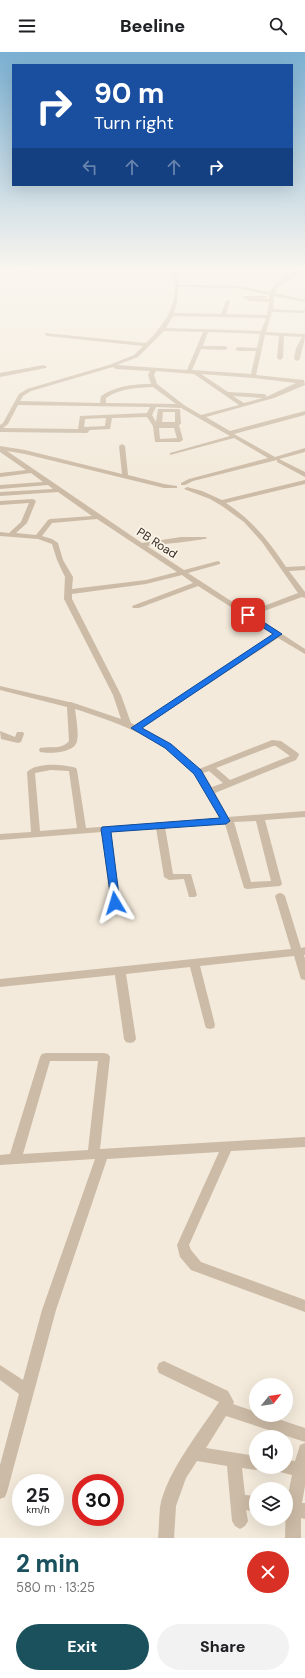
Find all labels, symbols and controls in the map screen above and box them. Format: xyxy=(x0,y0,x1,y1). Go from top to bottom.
text: Beeline xyxy=(120,14,185,38)
icon: menu xyxy=(16,15,38,37)
icon: search xyxy=(267,15,289,37)
text: 90 m xyxy=(94,75,164,112)
icon: right xyxy=(28,80,80,132)
text: Turn right xyxy=(94,111,174,135)
icon: left xyxy=(79,156,101,178)
icon: ahead xyxy=(121,156,143,178)
icon: ahead xyxy=(163,156,185,178)
icon: right xyxy=(205,156,227,178)
street label: PB Road xyxy=(134,524,180,562)
pin xyxy=(231,598,265,632)
icon: arrive xyxy=(237,604,259,626)
position arrow xyxy=(94,882,136,924)
north arrow xyxy=(249,1378,293,1422)
map controls xyxy=(249,1378,293,1526)
button: sound xyxy=(249,1430,293,1474)
speed limit sign: 30 xyxy=(72,1474,124,1526)
text: 25 xyxy=(26,1482,50,1508)
button: layers xyxy=(249,1482,293,1526)
text: km/h xyxy=(26,1503,50,1516)
text: 2 min xyxy=(16,1548,80,1579)
button: close xyxy=(247,1551,289,1593)
text: 580 m · 13:25 xyxy=(16,1579,95,1596)
button: Exit xyxy=(16,1624,149,1670)
button: Share xyxy=(157,1624,289,1670)

